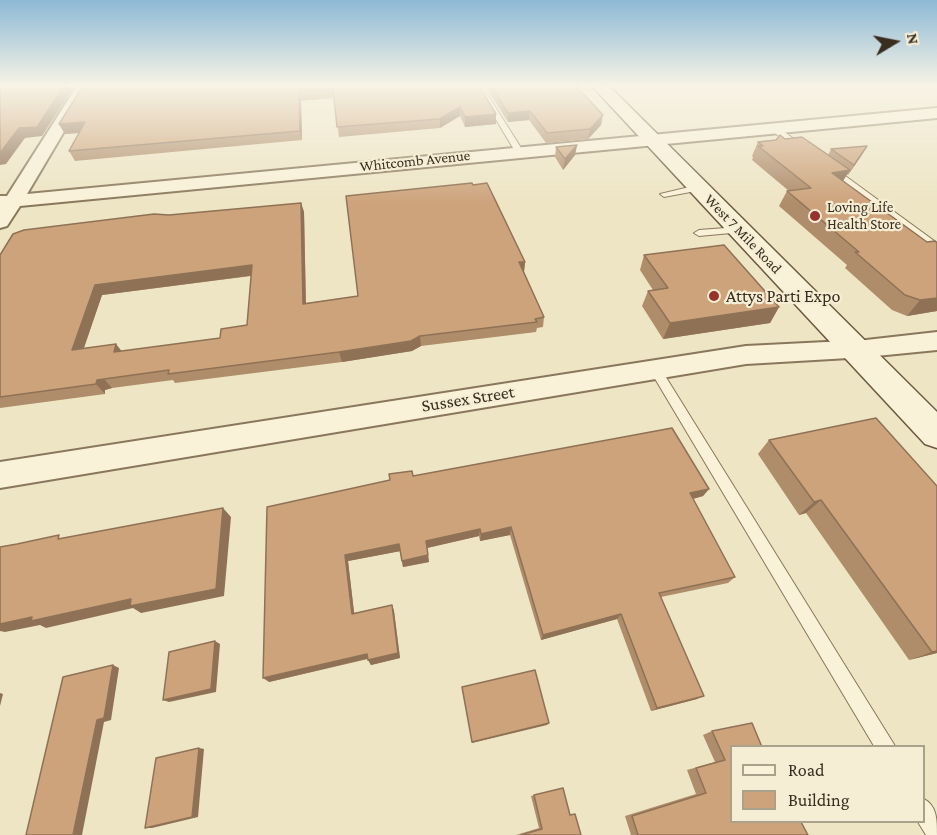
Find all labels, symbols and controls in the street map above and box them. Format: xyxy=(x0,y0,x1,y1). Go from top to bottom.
north arrow xyxy=(865,12,925,72)
text: N xyxy=(904,32,923,46)
street label: Whitcomb Avenue xyxy=(359,146,471,176)
street label: West 7 Mile Road xyxy=(701,191,785,277)
place label: Loving Life Health Store xyxy=(827,198,901,233)
marker: Loving Life Health Store xyxy=(808,209,822,223)
place label: Attys Parti Expo xyxy=(726,285,840,307)
marker: Attys Parti Expo xyxy=(707,289,721,303)
street label: Sussex Street xyxy=(420,381,516,417)
legend xyxy=(730,745,925,823)
text: Road xyxy=(788,760,825,780)
text: Building xyxy=(788,790,849,810)

